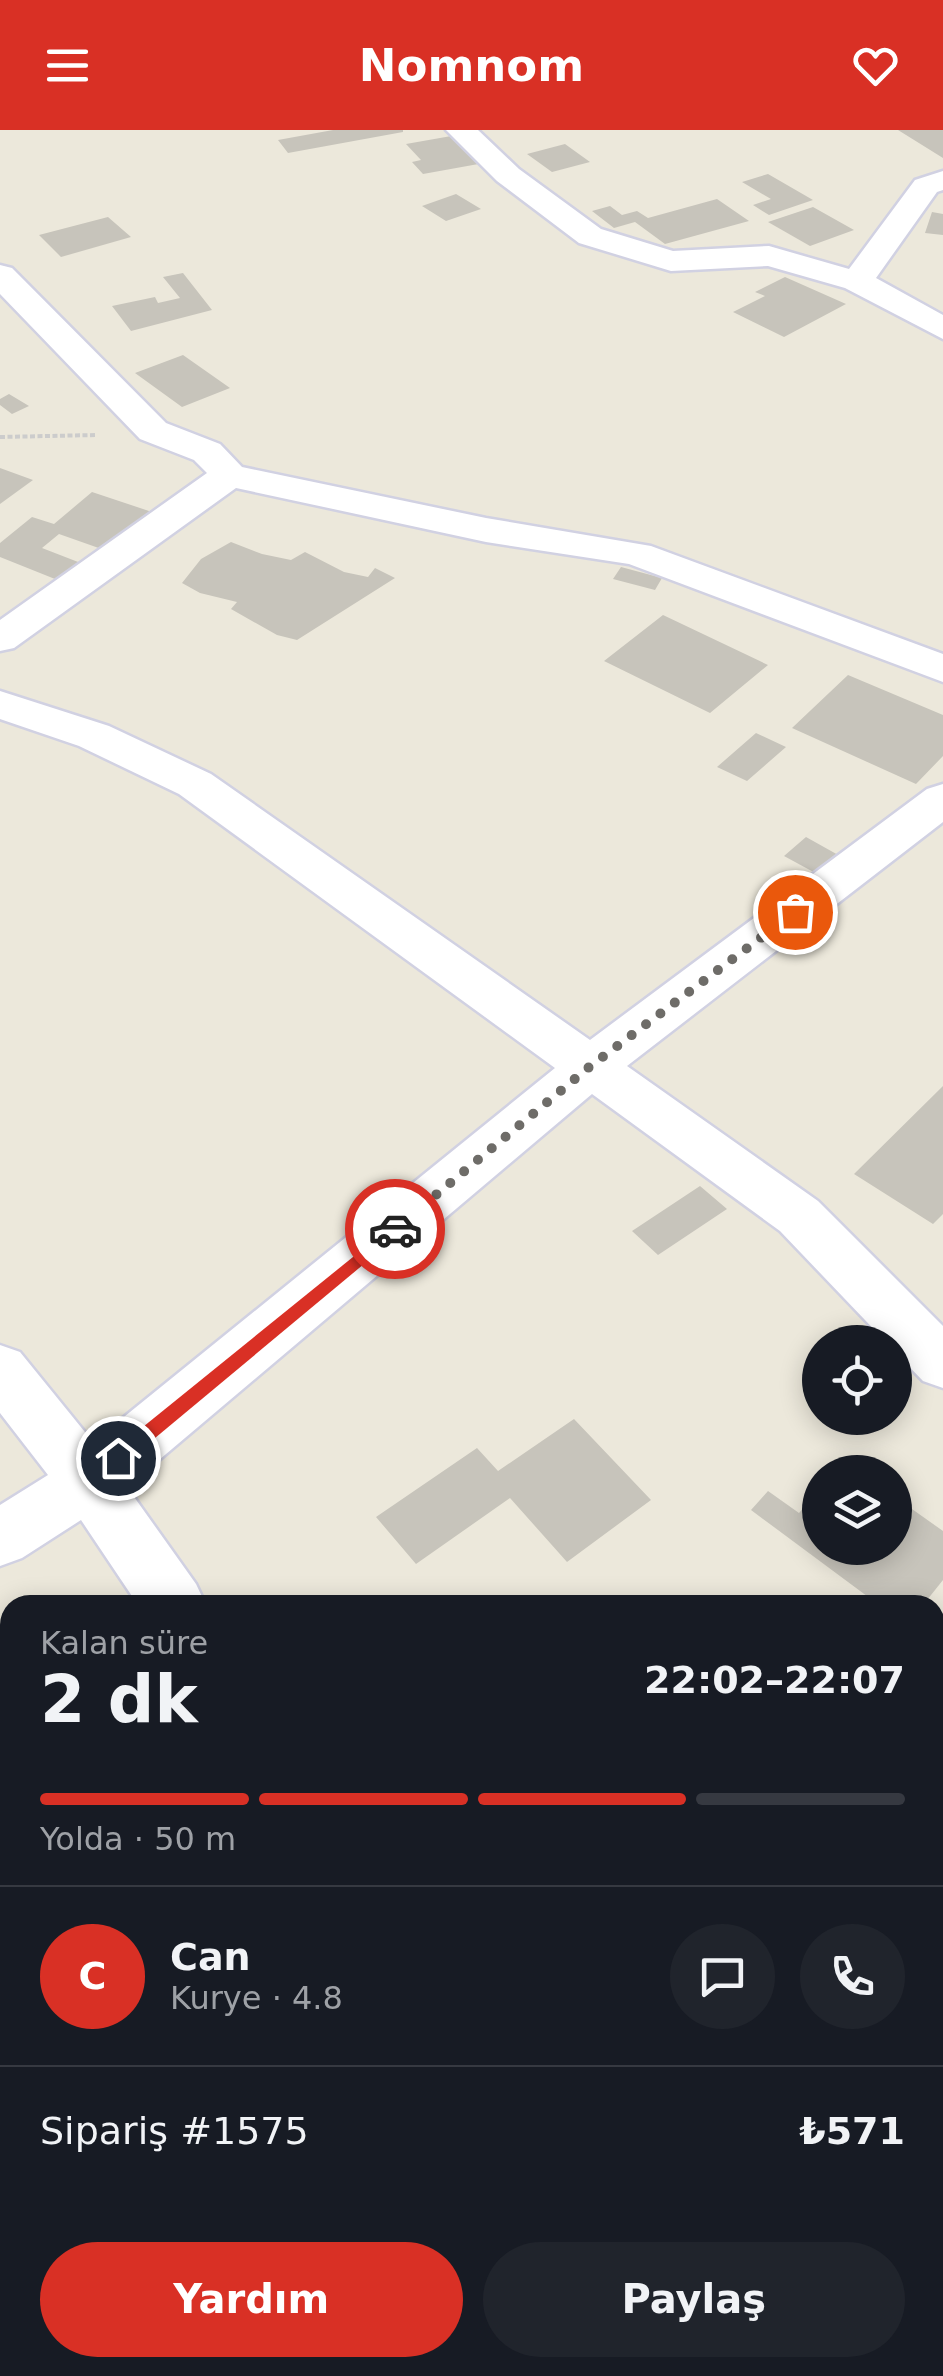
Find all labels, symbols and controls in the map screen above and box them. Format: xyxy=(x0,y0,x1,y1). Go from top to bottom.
icon: menu xyxy=(40,38,95,93)
icon: heart xyxy=(848,38,903,93)
text: Nomnom xyxy=(359,39,584,92)
pin xyxy=(753,870,838,955)
icon: bag xyxy=(768,885,823,940)
courier xyxy=(345,1179,445,1279)
icon: car xyxy=(368,1202,423,1257)
map controls xyxy=(802,1325,912,1565)
button: locate xyxy=(802,1325,912,1435)
pin xyxy=(76,1416,161,1501)
icon: home xyxy=(91,1431,146,1486)
button: layers xyxy=(802,1455,912,1565)
text: Kalan süre xyxy=(40,1624,208,1662)
text: 22:02–22:07 xyxy=(644,1658,905,1702)
text: 2 dk xyxy=(40,1662,198,1737)
text: Yolda · 50 m xyxy=(40,1820,236,1858)
button: chat xyxy=(670,1924,775,2029)
button: phone xyxy=(800,1924,905,2029)
text: Can xyxy=(170,1935,251,1979)
text: C xyxy=(79,1954,106,1998)
text: Kurye · 4.8 xyxy=(170,1979,343,2017)
text: Sipariş #1575 xyxy=(40,2109,309,2153)
text: ₺571 xyxy=(799,2109,905,2153)
button: Yardım xyxy=(40,2242,463,2357)
button: Paylaş xyxy=(483,2242,905,2357)

